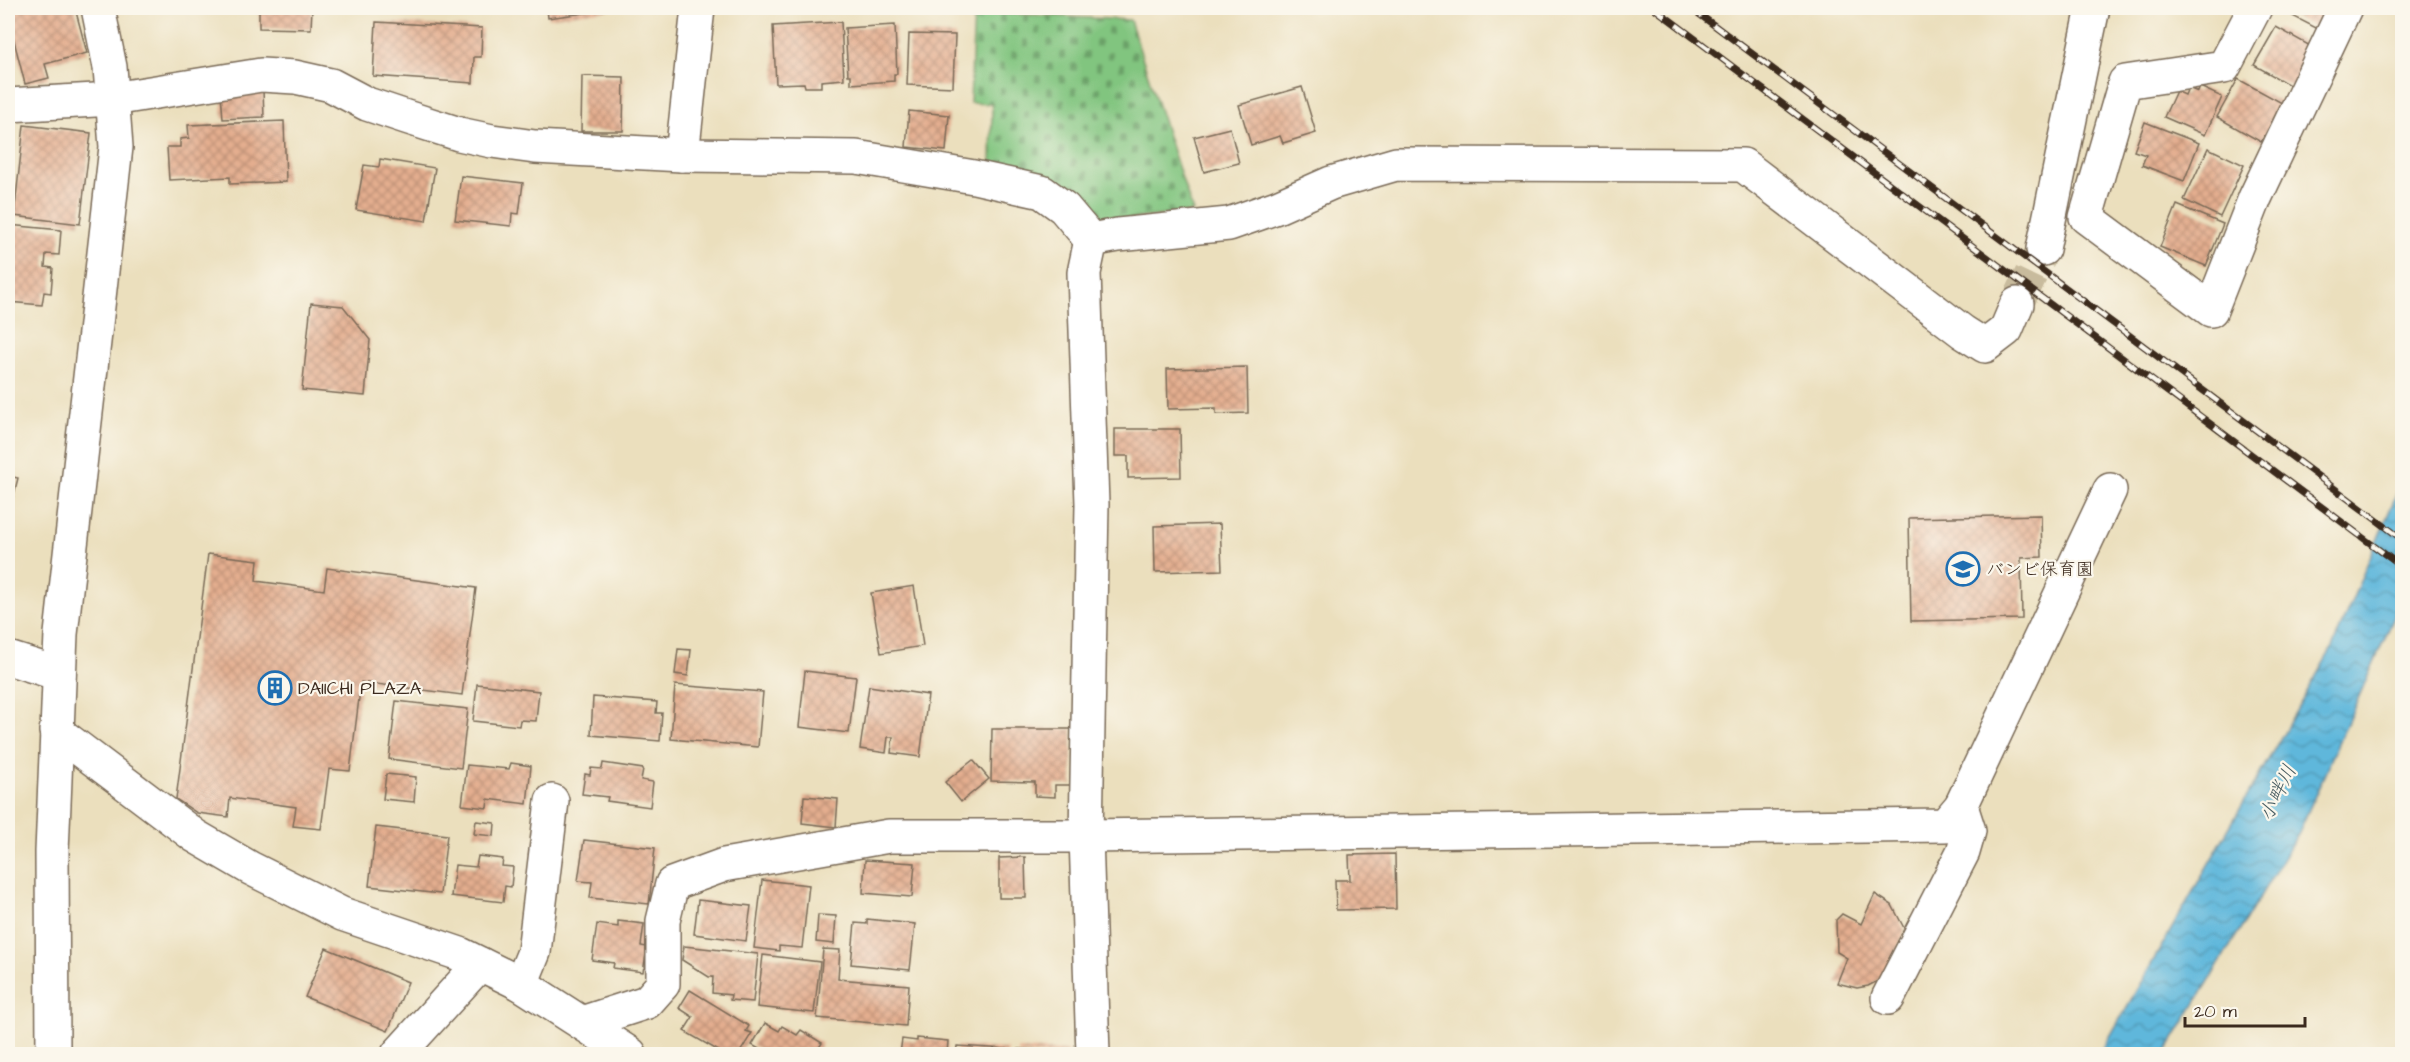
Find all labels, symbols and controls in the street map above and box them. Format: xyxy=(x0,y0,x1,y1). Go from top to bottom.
school or university icon: バンビ保育園 xyxy=(1945,551,1981,587)
place label: バンビ保育園 xyxy=(1986,557,2094,582)
building icon: DAIICHI PLAZA xyxy=(257,670,293,706)
place label: DAIICHI PLAZA xyxy=(298,676,422,701)
water label: 小畔川 xyxy=(2252,760,2304,826)
scale bar xyxy=(2185,990,2305,1028)
text: 20 m xyxy=(2194,999,2237,1024)

